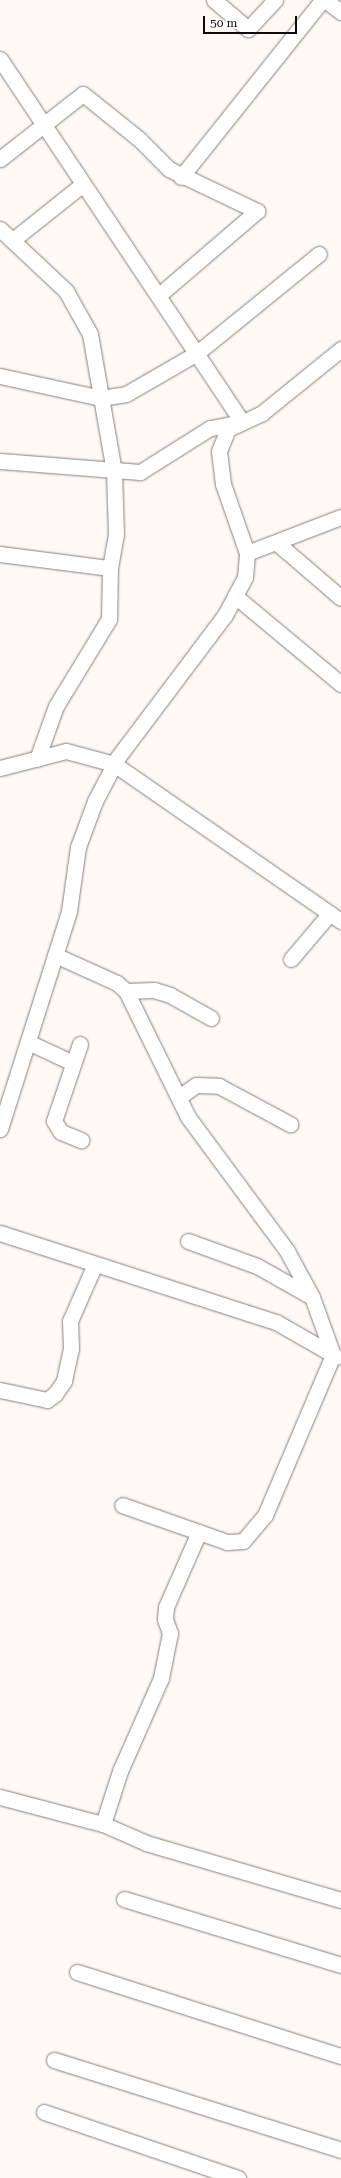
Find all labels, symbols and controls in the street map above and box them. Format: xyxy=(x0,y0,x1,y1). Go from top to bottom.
scale bar xyxy=(205,8,299,34)
text: 50 m xyxy=(210,16,237,30)

